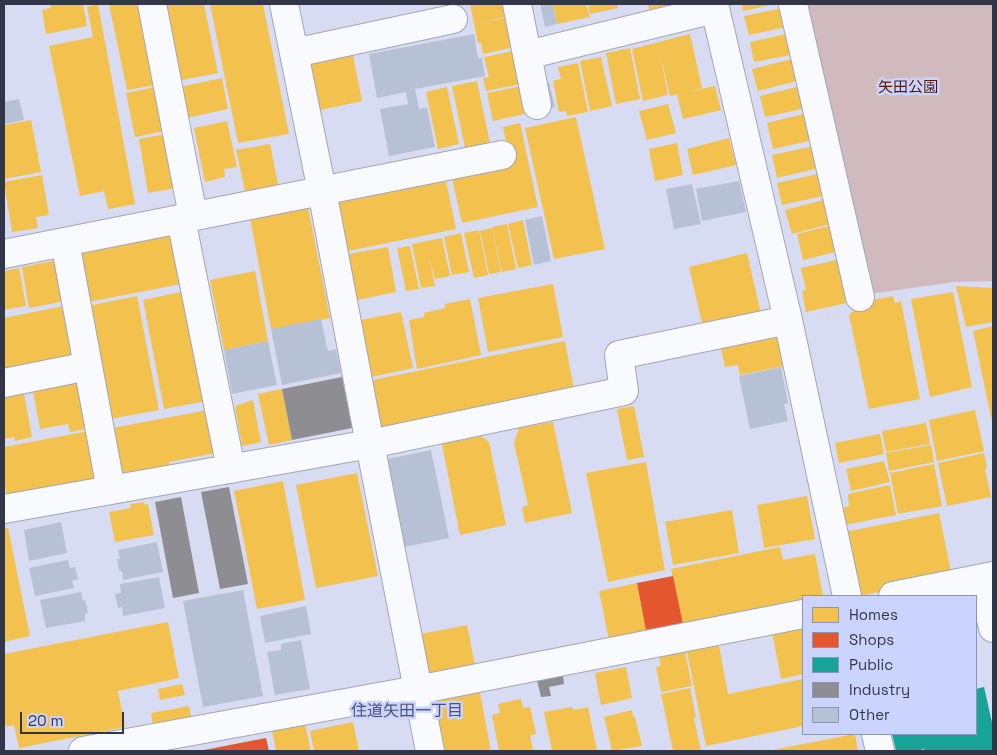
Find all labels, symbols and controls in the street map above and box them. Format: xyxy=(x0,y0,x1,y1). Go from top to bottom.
park label: 矢田公園 xyxy=(878,79,938,97)
legend xyxy=(802,595,977,735)
text: Homes xyxy=(849,605,898,624)
text: Shops xyxy=(849,630,894,649)
text: Public xyxy=(849,655,893,674)
text: Industry xyxy=(849,680,910,699)
scale bar xyxy=(22,702,126,734)
district label: 住道矢田一丁目 xyxy=(351,702,463,722)
text: Other xyxy=(849,705,890,724)
text: 20 m xyxy=(28,711,63,730)

